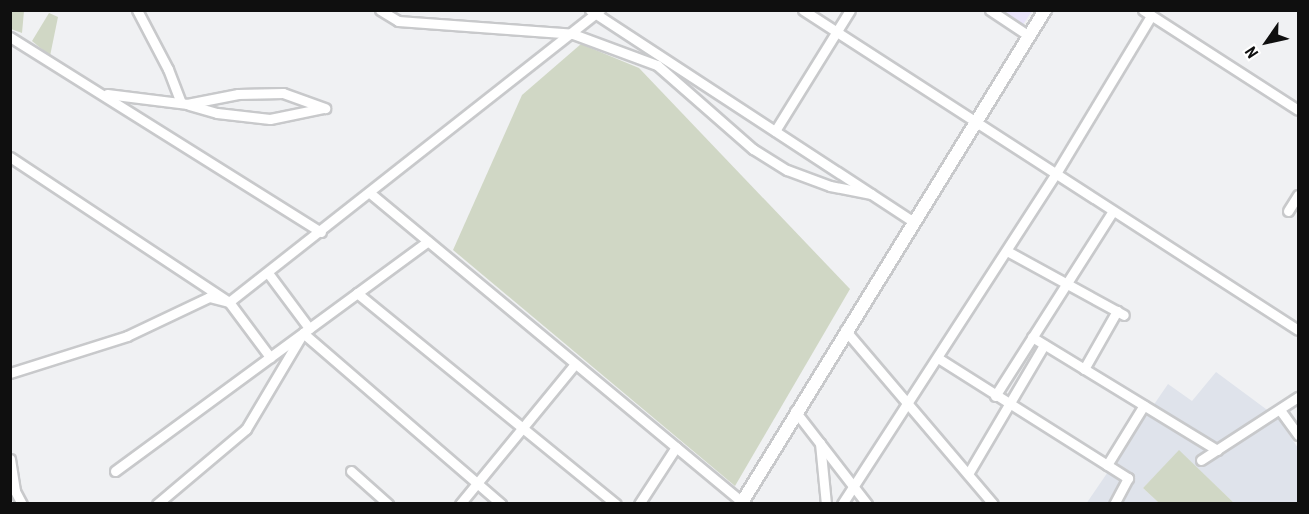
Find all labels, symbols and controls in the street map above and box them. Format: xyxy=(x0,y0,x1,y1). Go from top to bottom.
north arrow xyxy=(1237,12,1297,72)
text: N xyxy=(1241,43,1262,62)

